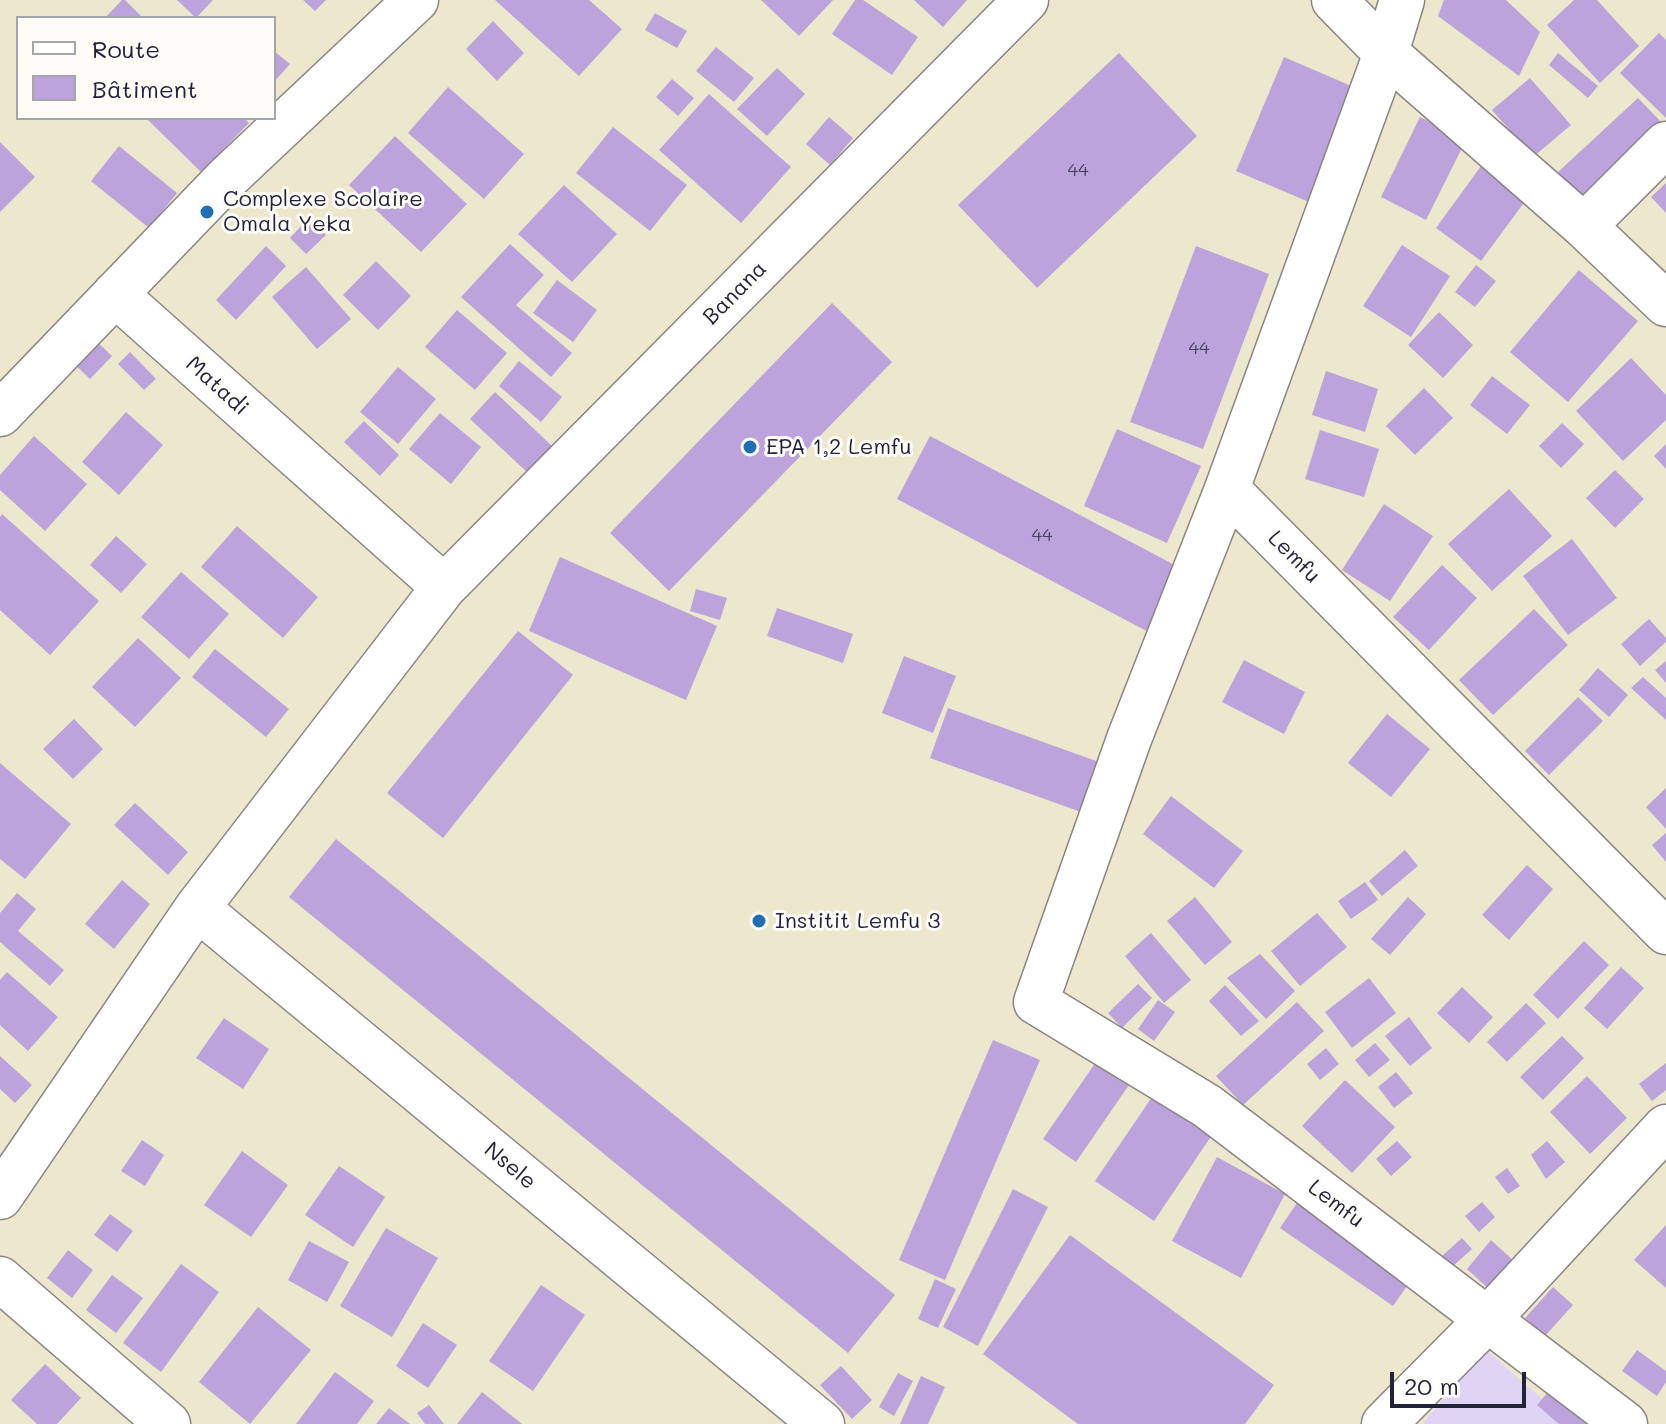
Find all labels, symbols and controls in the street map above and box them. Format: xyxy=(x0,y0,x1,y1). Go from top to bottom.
legend xyxy=(16,16,276,120)
text: Route xyxy=(92,33,160,64)
text: Bâtiment xyxy=(92,73,198,104)
house number: 44 xyxy=(1067,159,1089,181)
place label: Complexe Scolaire Omala Yeka xyxy=(223,186,423,238)
marker: Complexe Scolaire Omala Yeka xyxy=(198,203,216,221)
street label: Banana xyxy=(698,256,772,330)
house number: 44 xyxy=(1188,337,1210,359)
street label: Matadi xyxy=(180,351,254,421)
place label: EPA 1,2 Lemfu xyxy=(766,434,912,460)
marker: EPA 1,2 Lemfu xyxy=(741,438,759,456)
house number: 44 xyxy=(1031,524,1053,546)
street label: Lemfu xyxy=(1262,525,1326,589)
place label: Institit Lemfu 3 xyxy=(775,908,940,934)
marker: Institit Lemfu 3 xyxy=(750,912,768,930)
street label: Nsele xyxy=(479,1137,541,1195)
street label: Lemfu xyxy=(1303,1174,1369,1234)
scale bar xyxy=(1394,1356,1530,1406)
text: 20 m xyxy=(1404,1370,1459,1401)

